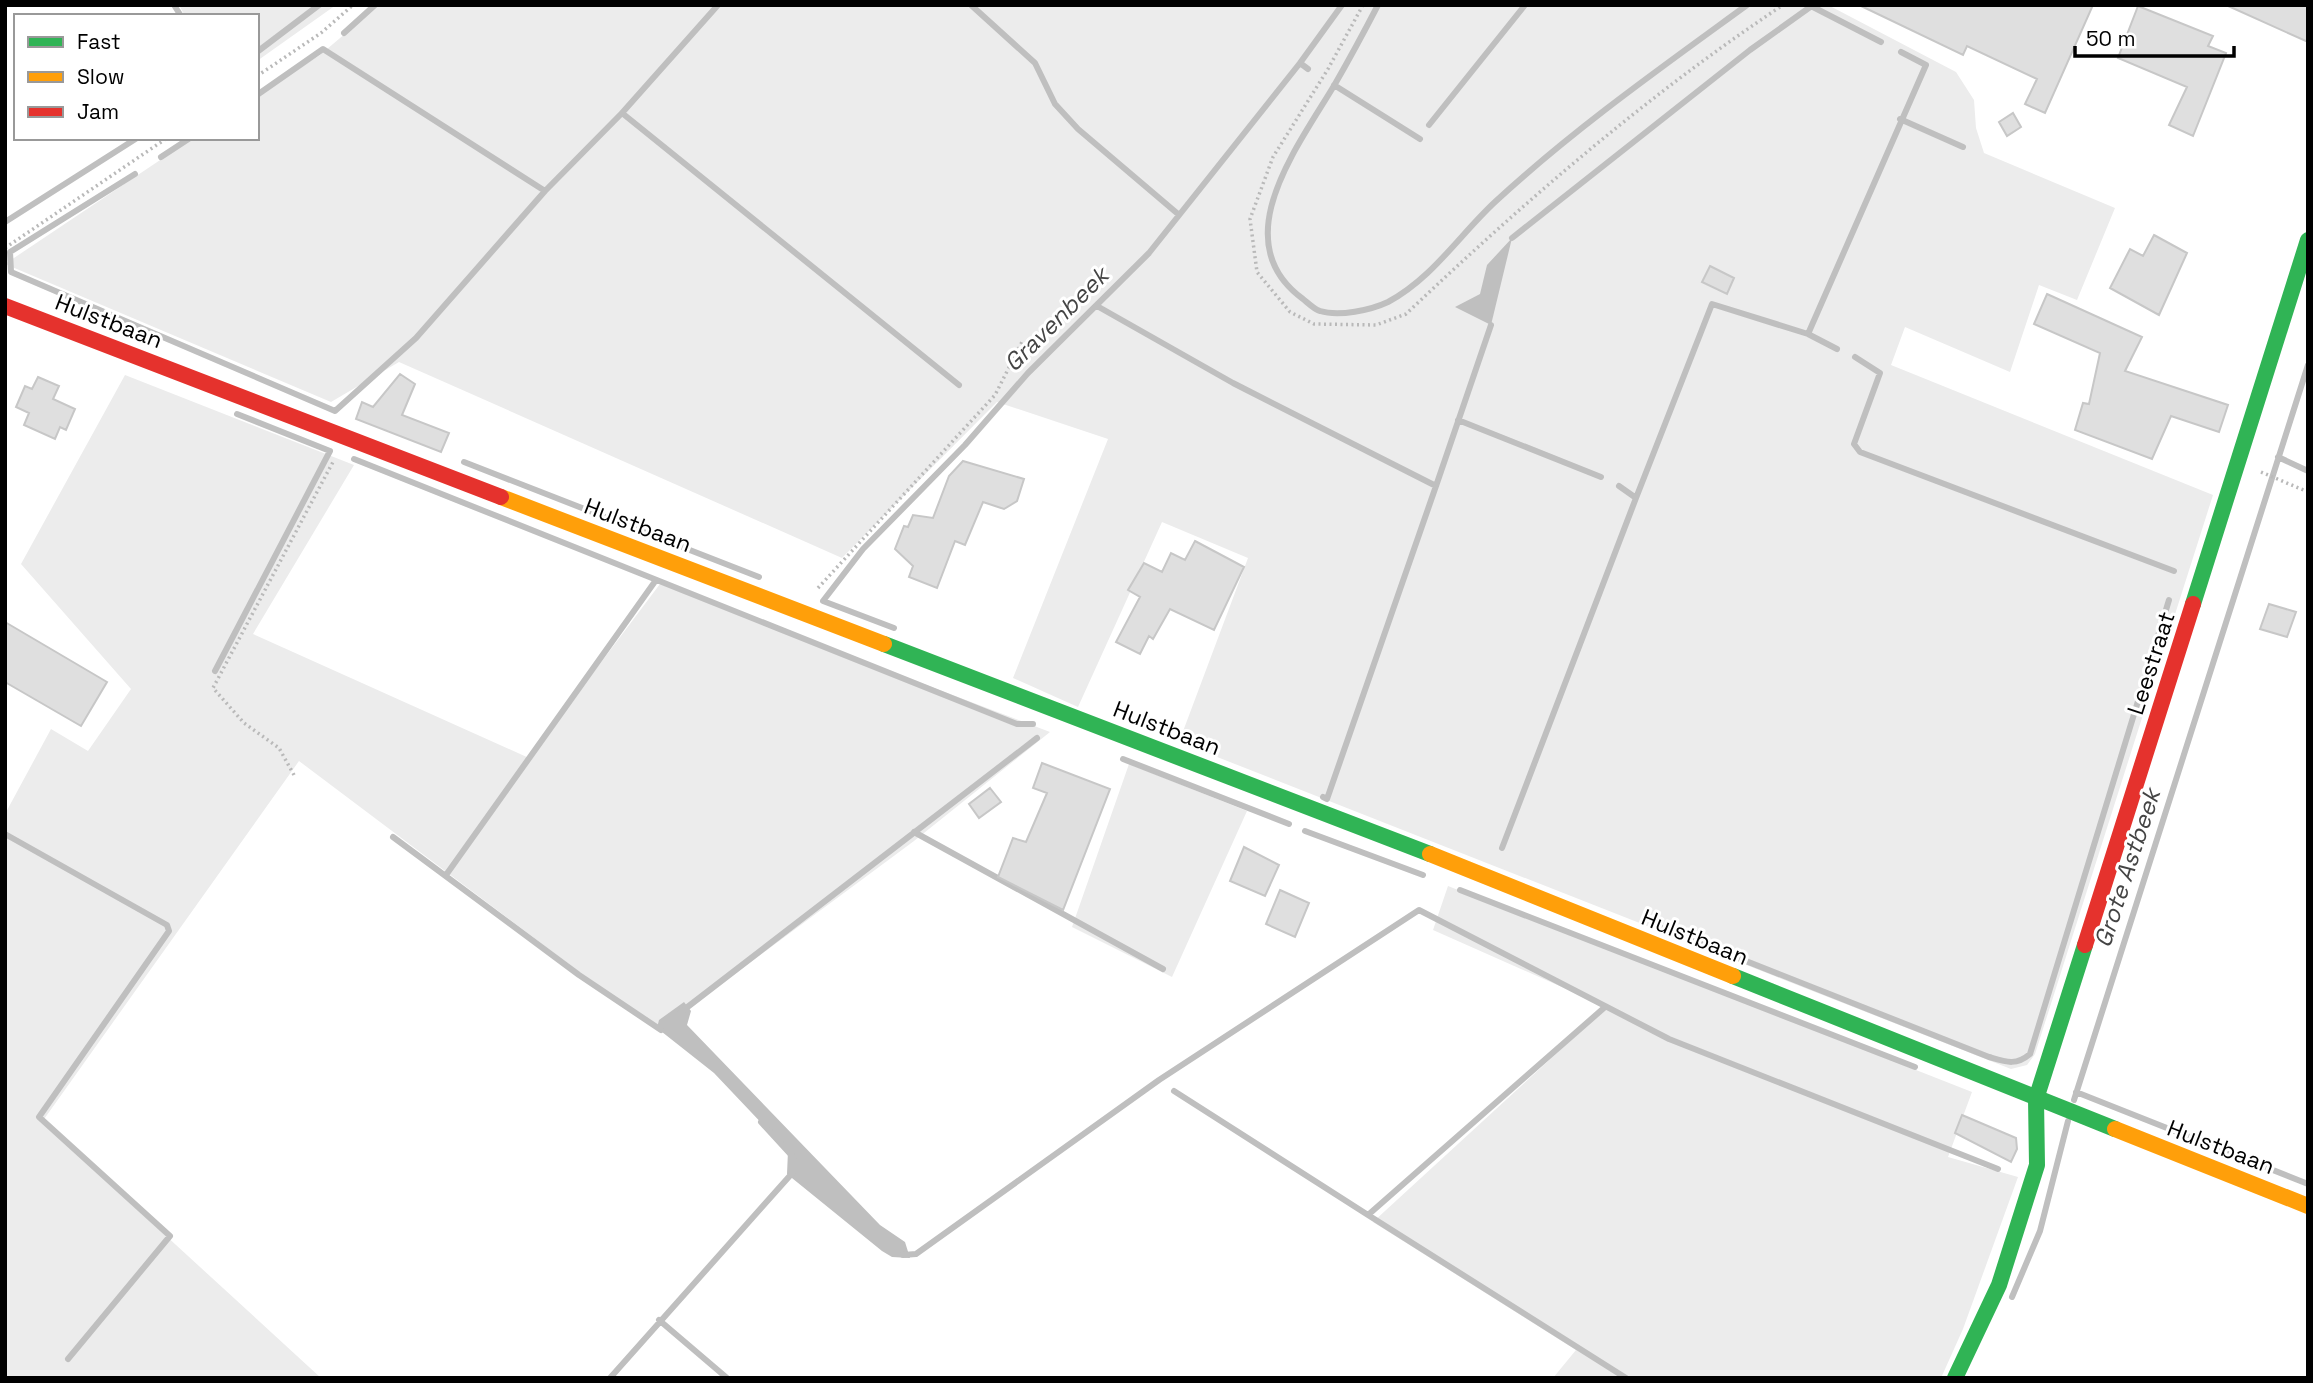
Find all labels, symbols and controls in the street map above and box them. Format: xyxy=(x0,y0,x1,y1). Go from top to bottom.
legend xyxy=(14,14,259,140)
scale bar xyxy=(2075,14,2234,58)
text: 50 m xyxy=(2086,25,2136,52)
text: Fast xyxy=(77,28,121,55)
text: Slow xyxy=(77,63,125,90)
text: Jam xyxy=(77,98,119,125)
water label: Gravenbeek xyxy=(997,258,1117,378)
street label: Hulstbaan xyxy=(51,287,167,355)
street label: Hulstbaan xyxy=(580,491,696,559)
street label: Leestraat xyxy=(2120,608,2182,718)
street label: Hulstbaan xyxy=(1109,694,1225,762)
water label: Grote Astbeek xyxy=(2087,782,2168,951)
street label: Hulstbaan xyxy=(1637,902,1753,972)
street label: Hulstbaan xyxy=(2163,1113,2279,1181)

